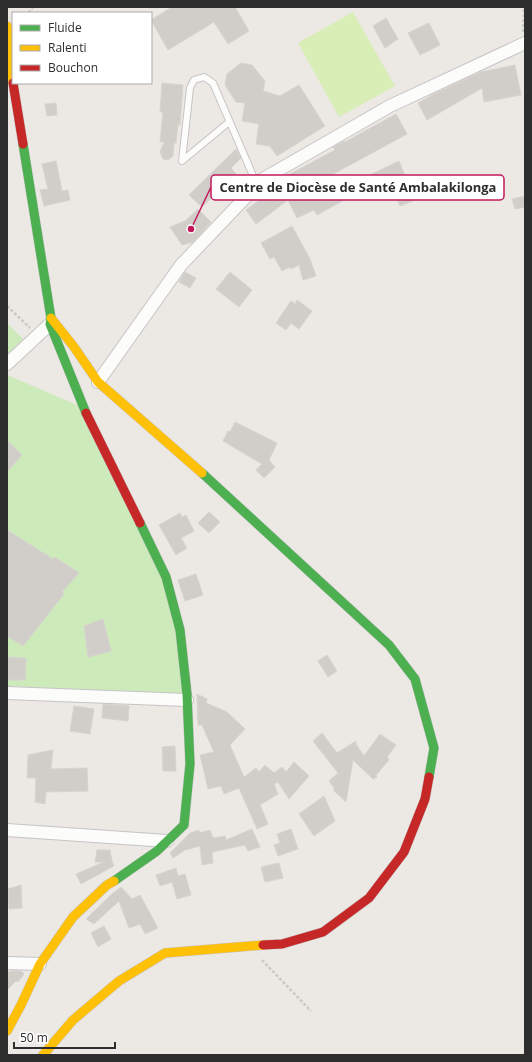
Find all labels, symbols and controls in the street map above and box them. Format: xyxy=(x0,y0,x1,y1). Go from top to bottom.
legend xyxy=(12,12,152,84)
text: Fluide xyxy=(48,19,82,36)
text: Ralenti xyxy=(48,39,87,56)
text: Bouchon xyxy=(48,59,98,76)
callout: Centre de Diocèse de Santé Ambalakilonga xyxy=(211,175,504,200)
text: Centre de Diocèse de Santé Ambalakilonga xyxy=(220,178,496,196)
scale bar xyxy=(14,1024,115,1050)
text: 50 m xyxy=(20,1029,48,1046)

